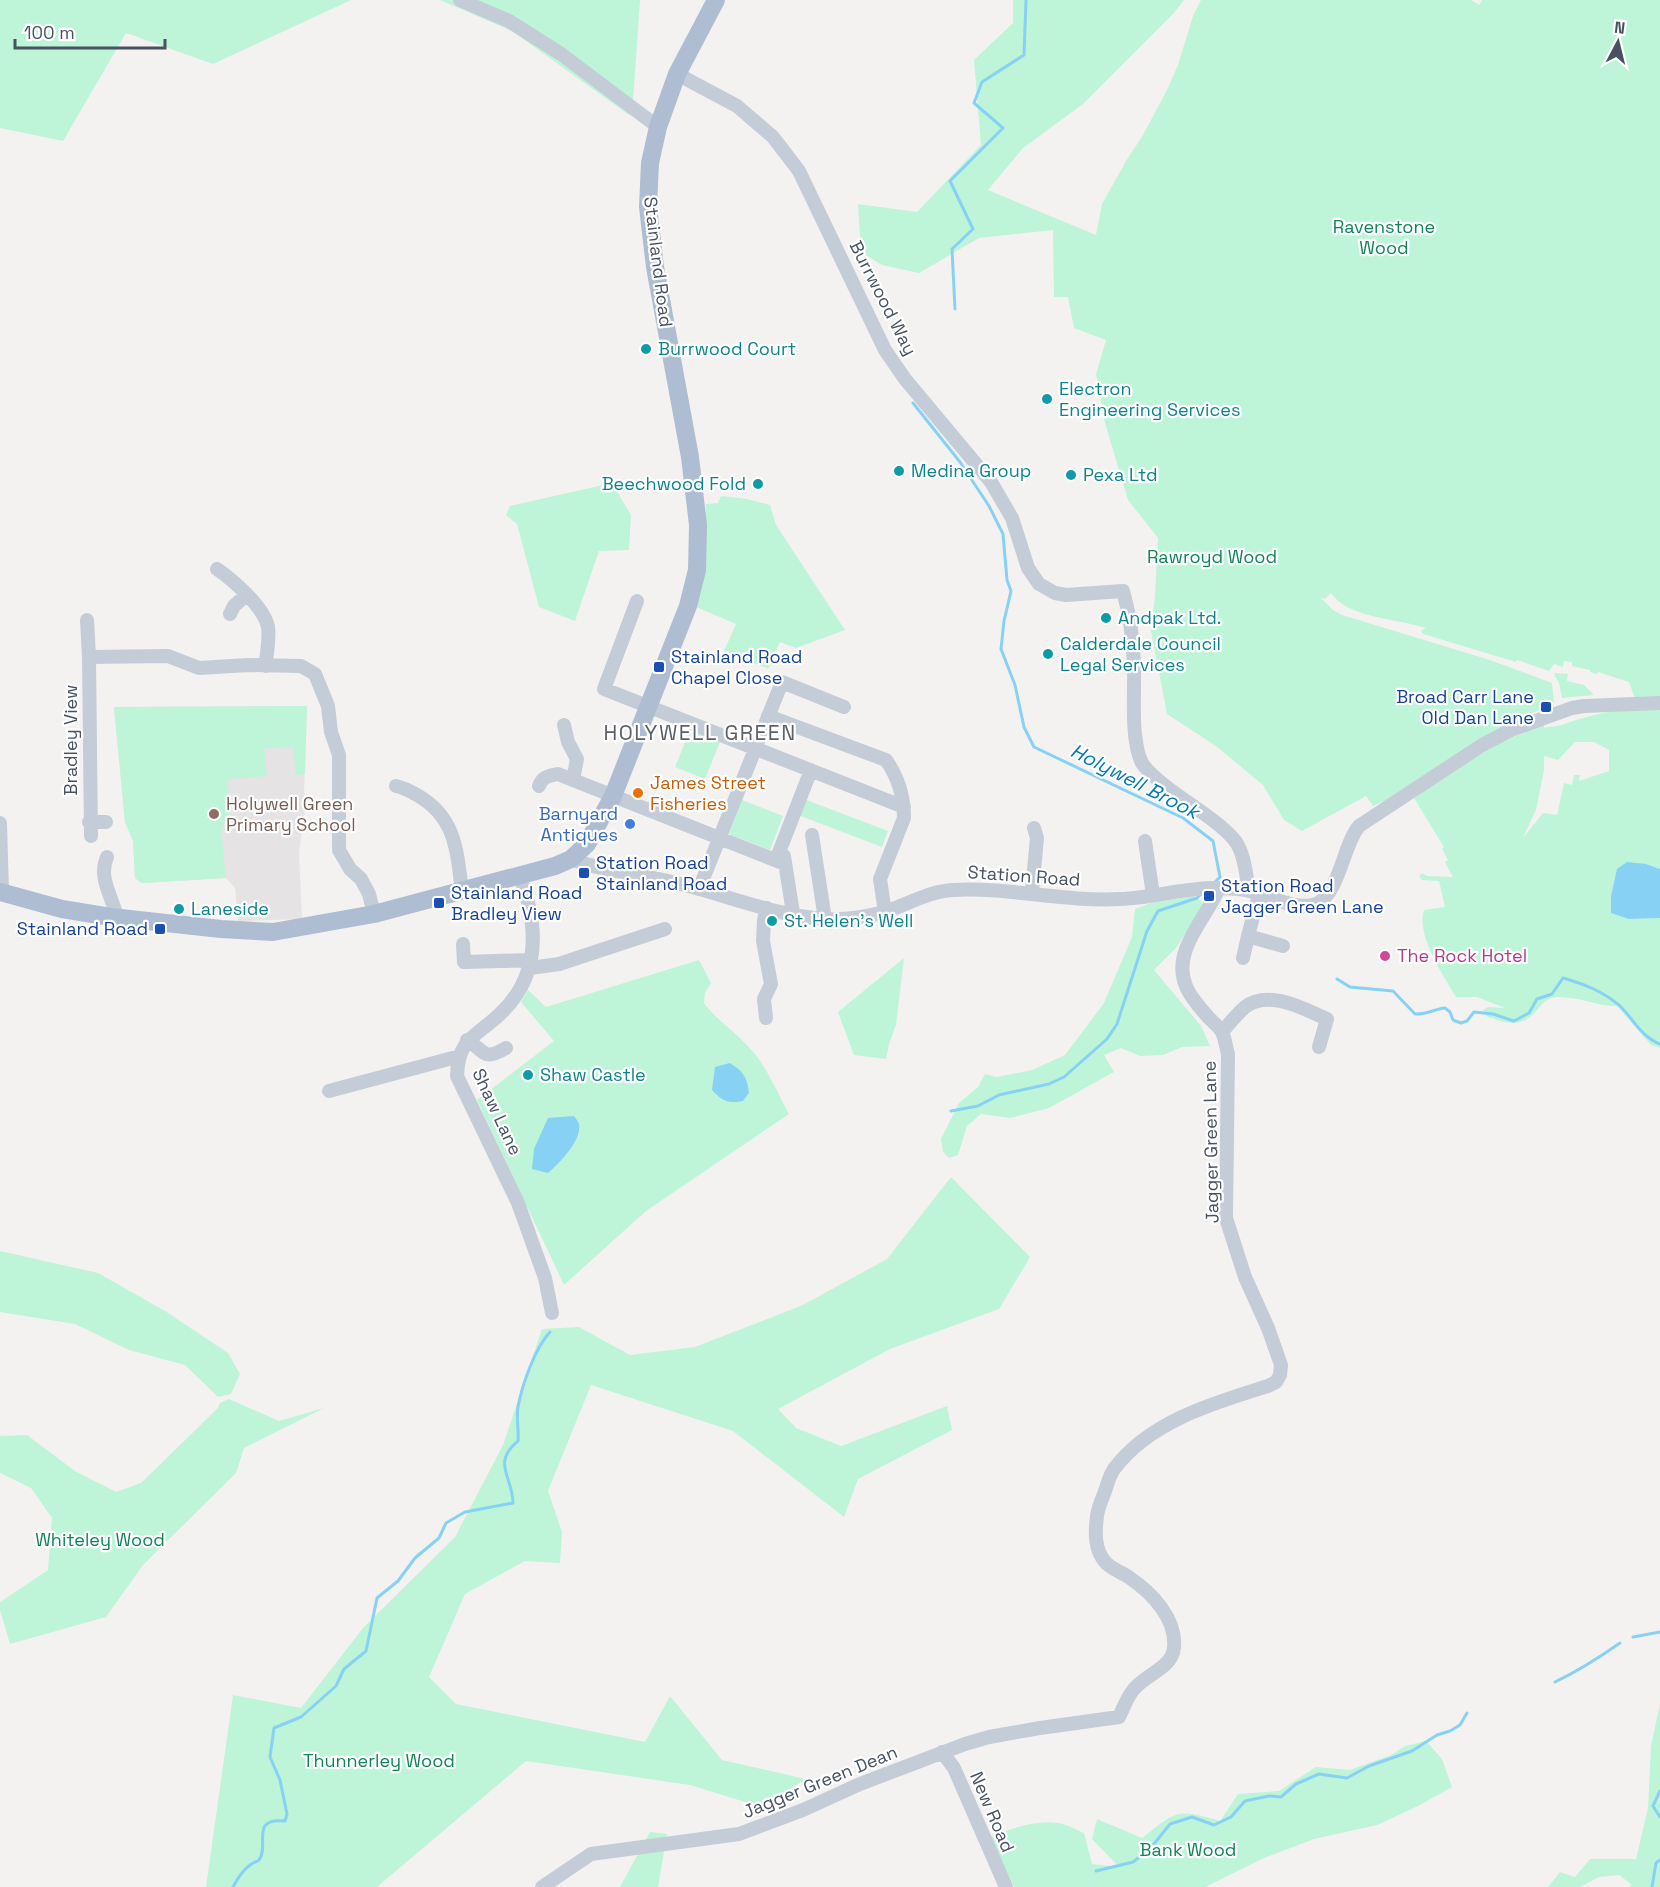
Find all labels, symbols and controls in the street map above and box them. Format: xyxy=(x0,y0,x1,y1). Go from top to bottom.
scale bar xyxy=(15,12,165,50)
north arrow xyxy=(1588,12,1648,72)
text: N xyxy=(1613,17,1626,39)
text: 100 m xyxy=(24,21,75,44)
street label: Stainland Road xyxy=(639,195,678,328)
park label: Ravenstone Wood xyxy=(1333,215,1435,259)
street label: Burrwood Way xyxy=(845,237,922,359)
place label: Burrwood Court xyxy=(658,337,796,360)
marker: Burrwood Court xyxy=(639,342,653,356)
place label: Electron Engineering Services xyxy=(1059,377,1240,421)
marker: Electron Engineering Services xyxy=(1040,392,1054,406)
place label: Medina Group xyxy=(911,459,1031,482)
place label: Pexa Ltd xyxy=(1083,463,1158,486)
marker: Medina Group xyxy=(892,464,906,478)
marker: Pexa Ltd xyxy=(1064,468,1078,482)
place label: Beechwood Fold xyxy=(602,472,746,495)
marker: Beechwood Fold xyxy=(751,477,765,491)
park label: Rawroyd Wood xyxy=(1147,545,1277,568)
place label: Andpak Ltd. xyxy=(1118,606,1221,629)
marker: Andpak Ltd. xyxy=(1099,611,1113,625)
place label: Calderdale Council Legal Services xyxy=(1060,632,1221,676)
place label: Stainland Road Chapel Close xyxy=(671,645,802,689)
marker: Calderdale Council Legal Services xyxy=(1041,647,1055,661)
marker: Stainland Road Chapel Close xyxy=(652,660,666,674)
street label: Bradley View xyxy=(59,685,82,796)
place label: Broad Carr Lane Old Dan Lane xyxy=(1396,685,1534,729)
marker: Broad Carr Lane Old Dan Lane xyxy=(1539,700,1553,714)
district label: HOLYWELL GREEN xyxy=(603,719,797,746)
water label: Holywell Brook xyxy=(1066,737,1206,826)
place label: James Street Fisheries xyxy=(650,771,766,815)
marker: James Street Fisheries xyxy=(631,786,645,800)
place label: Holywell Green Primary School xyxy=(226,792,356,836)
place label: Barnyard Antiques xyxy=(539,802,618,846)
marker: Holywell Green Primary School xyxy=(207,807,221,821)
marker: Barnyard Antiques xyxy=(623,817,637,831)
place label: Station Road Stainland Road xyxy=(596,851,727,895)
street label: Station Road xyxy=(967,860,1081,891)
marker: Station Road Stainland Road xyxy=(577,866,591,880)
place label: Station Road Jagger Green Lane xyxy=(1221,874,1384,918)
place label: Stainland Road Bradley View xyxy=(451,881,582,925)
marker: Station Road Jagger Green Lane xyxy=(1202,889,1216,903)
marker: Stainland Road Bradley View xyxy=(432,896,446,910)
place label: Laneside xyxy=(191,897,269,920)
marker: Laneside xyxy=(172,902,186,916)
place label: St. Helen's Well xyxy=(784,909,913,932)
marker: St. Helen's Well xyxy=(765,914,779,928)
place label: Stainland Road xyxy=(17,917,148,940)
marker: Stainland Road xyxy=(153,922,167,936)
place label: The Rock Hotel xyxy=(1397,944,1527,967)
marker: The Rock Hotel xyxy=(1378,949,1392,963)
street label: Jagger Green Lane xyxy=(1198,1060,1223,1224)
place label: Shaw Castle xyxy=(540,1063,646,1086)
street label: Shaw Lane xyxy=(467,1065,528,1159)
marker: Shaw Castle xyxy=(521,1068,535,1082)
park label: Whiteley Wood xyxy=(35,1528,165,1551)
street label: Jagger Green Dean xyxy=(739,1740,901,1823)
park label: Thunnerley Wood xyxy=(303,1749,455,1772)
street label: New Road xyxy=(965,1768,1020,1856)
park label: Bank Wood xyxy=(1140,1838,1236,1861)

